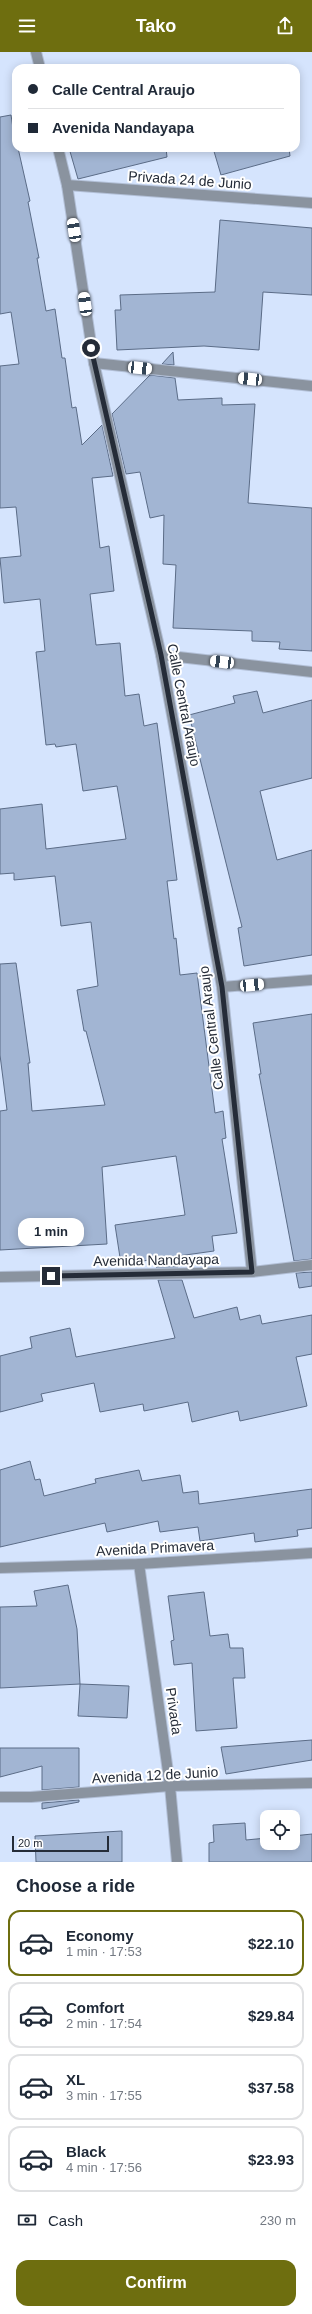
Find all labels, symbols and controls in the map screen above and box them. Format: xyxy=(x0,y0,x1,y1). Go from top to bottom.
icon: menu xyxy=(16,15,38,37)
icon: share xyxy=(274,15,296,37)
text: Tako xyxy=(136,16,176,36)
text: Calle Central Araujo xyxy=(52,81,195,98)
text: Avenida Nandayapa xyxy=(52,119,194,136)
street label: Privada 24 de Junio xyxy=(128,168,252,192)
car xyxy=(66,217,82,243)
car xyxy=(77,291,93,317)
route start xyxy=(82,339,100,357)
car xyxy=(127,361,153,375)
car xyxy=(237,372,263,386)
street label: Calle Central Araujo xyxy=(164,642,204,768)
car xyxy=(209,655,235,669)
street label: Calle Central Araujo xyxy=(195,965,227,1091)
car xyxy=(240,978,264,992)
callout: 1 min xyxy=(18,1218,84,1246)
text: 1 min xyxy=(34,1224,68,1239)
street label: Avenida Nandayapa xyxy=(93,1251,219,1269)
route end xyxy=(42,1267,60,1285)
street label: Avenida Primavera xyxy=(96,1537,215,1559)
street label: Privada xyxy=(163,1686,185,1736)
street label: Avenida 12 de Junio xyxy=(91,1764,219,1786)
map controls xyxy=(260,1810,300,1850)
button: locate xyxy=(260,1810,300,1850)
scale bar xyxy=(12,1834,109,1853)
text: 20 m xyxy=(18,1837,42,1849)
text: Choose a ride xyxy=(16,1876,135,1896)
icon: car xyxy=(18,1925,54,1961)
text: Economy xyxy=(66,1927,134,1944)
text: $22.10 xyxy=(248,1935,294,1952)
text: 1 min · 17:53 xyxy=(66,1944,142,1959)
icon: car xyxy=(18,1997,54,2033)
text: Comfort xyxy=(66,1999,124,2016)
text: $29.84 xyxy=(248,2007,294,2024)
text: 2 min · 17:54 xyxy=(66,2016,142,2031)
icon: car xyxy=(18,2069,54,2105)
text: XL xyxy=(66,2071,85,2088)
text: $37.58 xyxy=(248,2079,294,2096)
text: 3 min · 17:55 xyxy=(66,2088,142,2103)
icon: car xyxy=(18,2141,54,2177)
text: Black xyxy=(66,2143,106,2160)
text: $23.93 xyxy=(248,2151,294,2168)
text: 4 min · 17:56 xyxy=(66,2160,142,2175)
icon: cash xyxy=(16,2209,38,2231)
text: Cash xyxy=(48,2212,83,2229)
text: 230 m xyxy=(260,2213,296,2228)
button: Confirm xyxy=(16,2260,296,2306)

